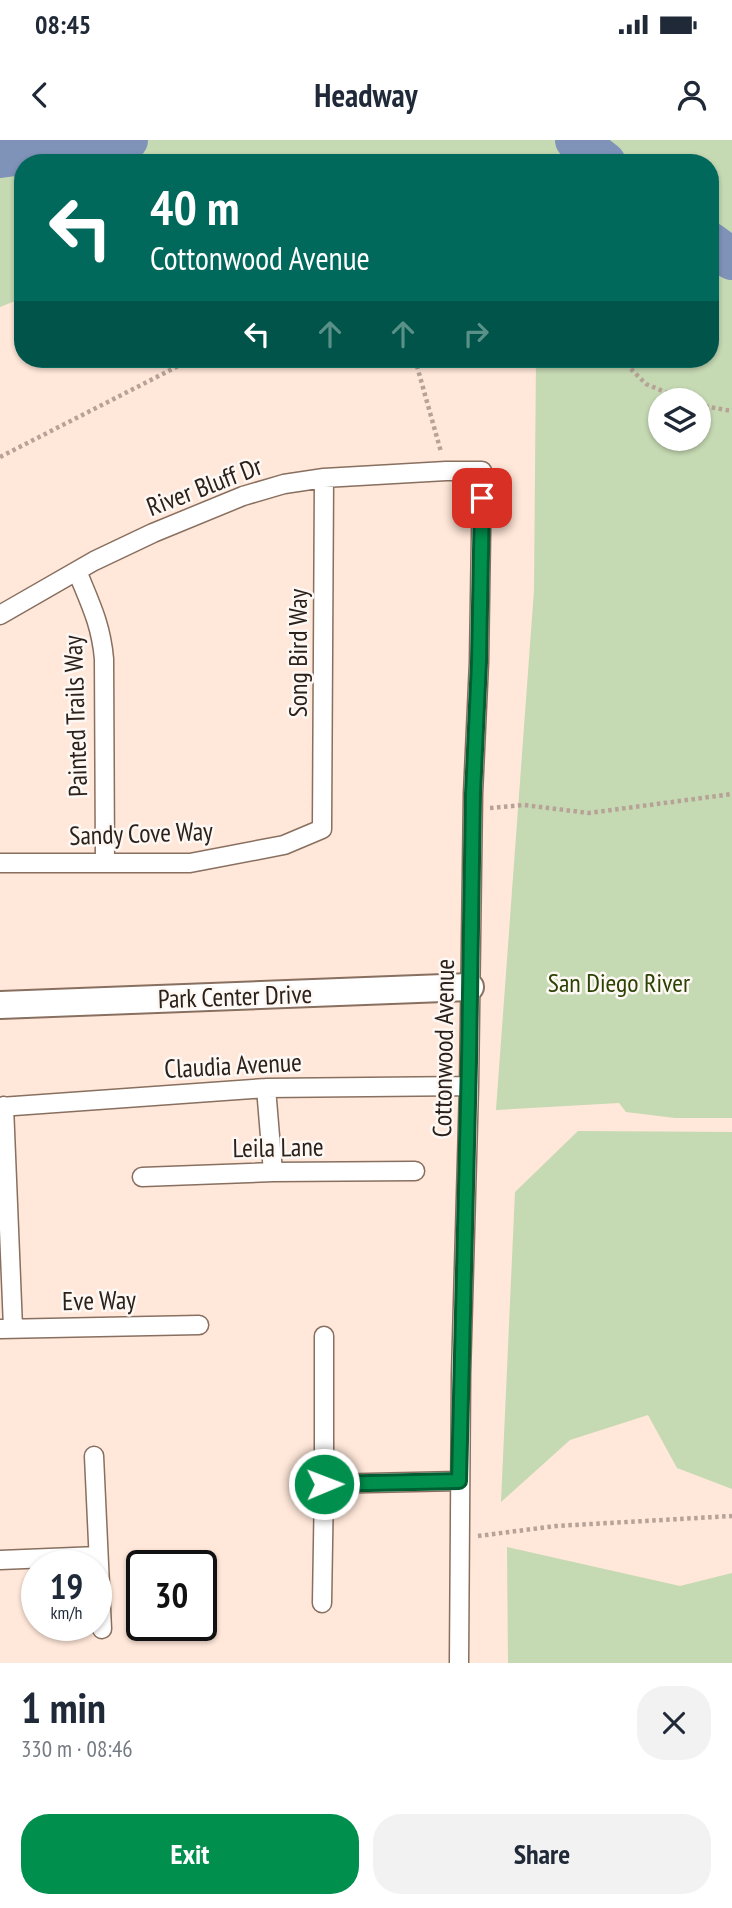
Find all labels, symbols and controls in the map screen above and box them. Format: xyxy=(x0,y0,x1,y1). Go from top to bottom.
text: 08:45 xyxy=(35,8,91,41)
text: Headway xyxy=(314,74,418,116)
icon: back xyxy=(21,76,59,114)
icon: person xyxy=(673,76,711,114)
text: 40 m xyxy=(150,175,239,239)
icon: left xyxy=(35,182,126,273)
text: Cottonwood Avenue xyxy=(150,237,370,279)
icon: left xyxy=(238,315,276,353)
icon: ahead xyxy=(311,315,349,353)
icon: ahead xyxy=(384,315,422,353)
icon: right xyxy=(457,315,495,353)
map controls xyxy=(648,388,711,451)
button: layers xyxy=(648,388,711,451)
street label: River Bluff Dr xyxy=(142,449,266,523)
pin xyxy=(452,468,512,528)
icon: arrive xyxy=(463,479,501,517)
street label: Song Bird Way xyxy=(281,588,314,717)
street label: Painted Trails Way xyxy=(56,634,94,797)
street label: Sandy Cove Way xyxy=(69,814,214,852)
street label: Cottonwood Avenue xyxy=(425,958,461,1138)
park label: San Diego River xyxy=(548,966,690,999)
street label: Park Center Drive xyxy=(157,977,313,1015)
street label: Claudia Avenue xyxy=(163,1045,303,1085)
street label: Leila Lane xyxy=(232,1130,324,1164)
street label: Eve Way xyxy=(62,1283,136,1317)
position arrow xyxy=(287,1447,361,1521)
speed limit sign: 30 xyxy=(126,1550,217,1641)
text: 19 xyxy=(50,1563,83,1609)
text: km/h xyxy=(51,1601,82,1624)
text: 1 min xyxy=(21,1680,106,1735)
button: close xyxy=(637,1686,711,1760)
text: 330 m · 08:46 xyxy=(21,1734,133,1763)
button: Exit xyxy=(21,1814,359,1894)
button: Share xyxy=(373,1814,711,1894)

